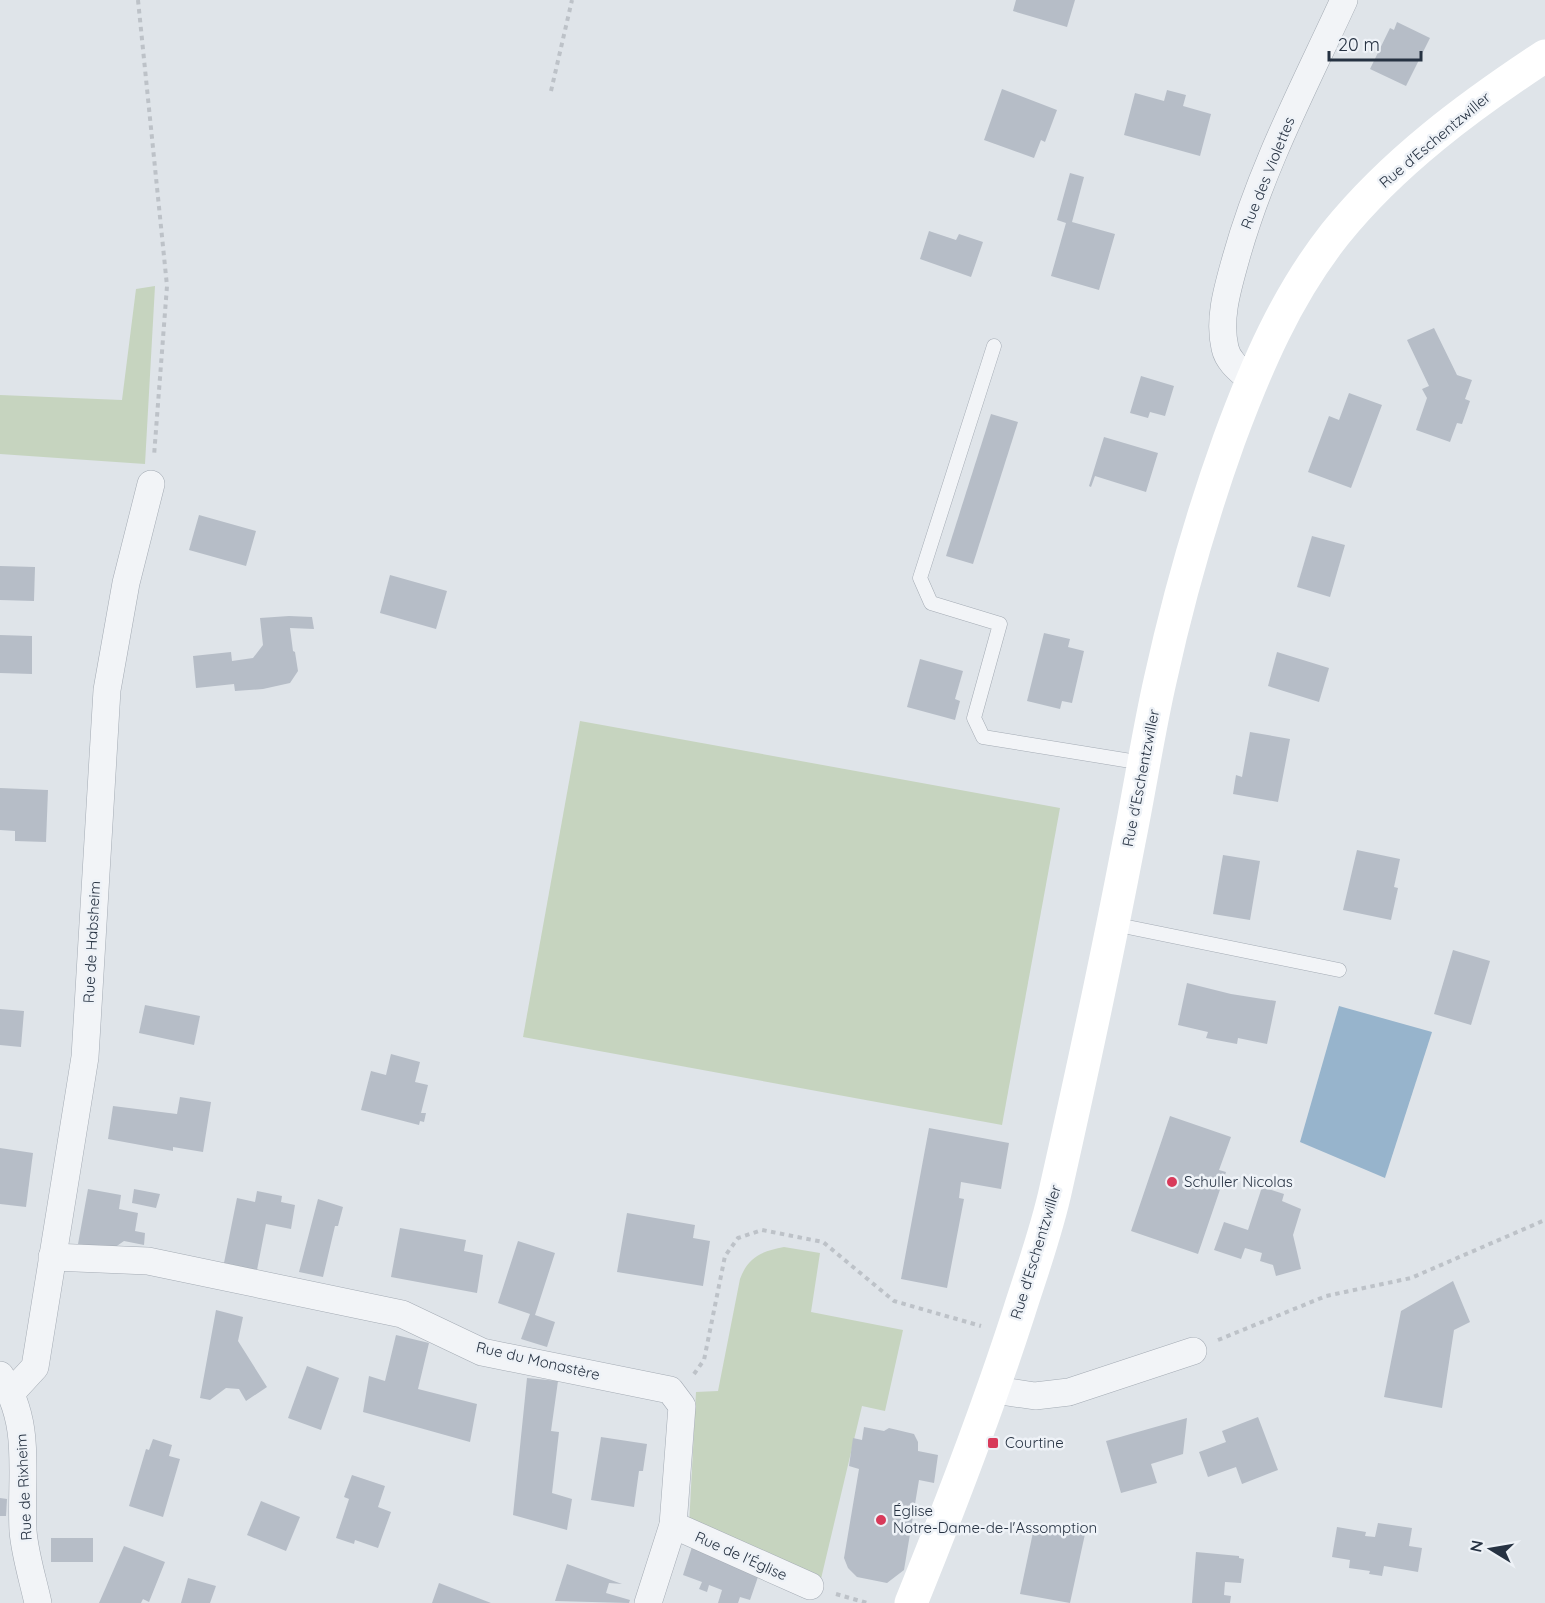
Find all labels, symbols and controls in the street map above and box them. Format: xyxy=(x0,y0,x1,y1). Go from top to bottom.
scale bar xyxy=(1329,24,1420,62)
text: 20 m xyxy=(1338,33,1380,56)
street label: Rue d'Eschentzwiller xyxy=(1375,87,1494,192)
street label: Rue des Violettes xyxy=(1236,114,1299,232)
street label: Rue d'Eschentzwiller xyxy=(1118,707,1163,848)
street label: Rue de Habsheim xyxy=(79,880,104,1004)
place label: Schuller Nicolas xyxy=(1184,1172,1293,1191)
marker: Schuller Nicolas xyxy=(1165,1175,1179,1189)
street label: Rue d'Eschentzwiller xyxy=(1006,1182,1065,1321)
street label: Rue du Monastère xyxy=(474,1337,602,1384)
street label: Rue de Rixheim xyxy=(11,1433,36,1541)
place label: Courtine xyxy=(1005,1433,1064,1452)
marker: Courtine xyxy=(986,1436,1000,1450)
place label: Église Notre-Dame-de-l'Assomption xyxy=(893,1501,1097,1537)
marker: Église Notre-Dame-de-l'Assomption xyxy=(874,1513,888,1527)
north arrow xyxy=(1461,1519,1521,1579)
street label: Rue de l'Église xyxy=(692,1527,790,1584)
text: N xyxy=(1465,1538,1487,1554)

